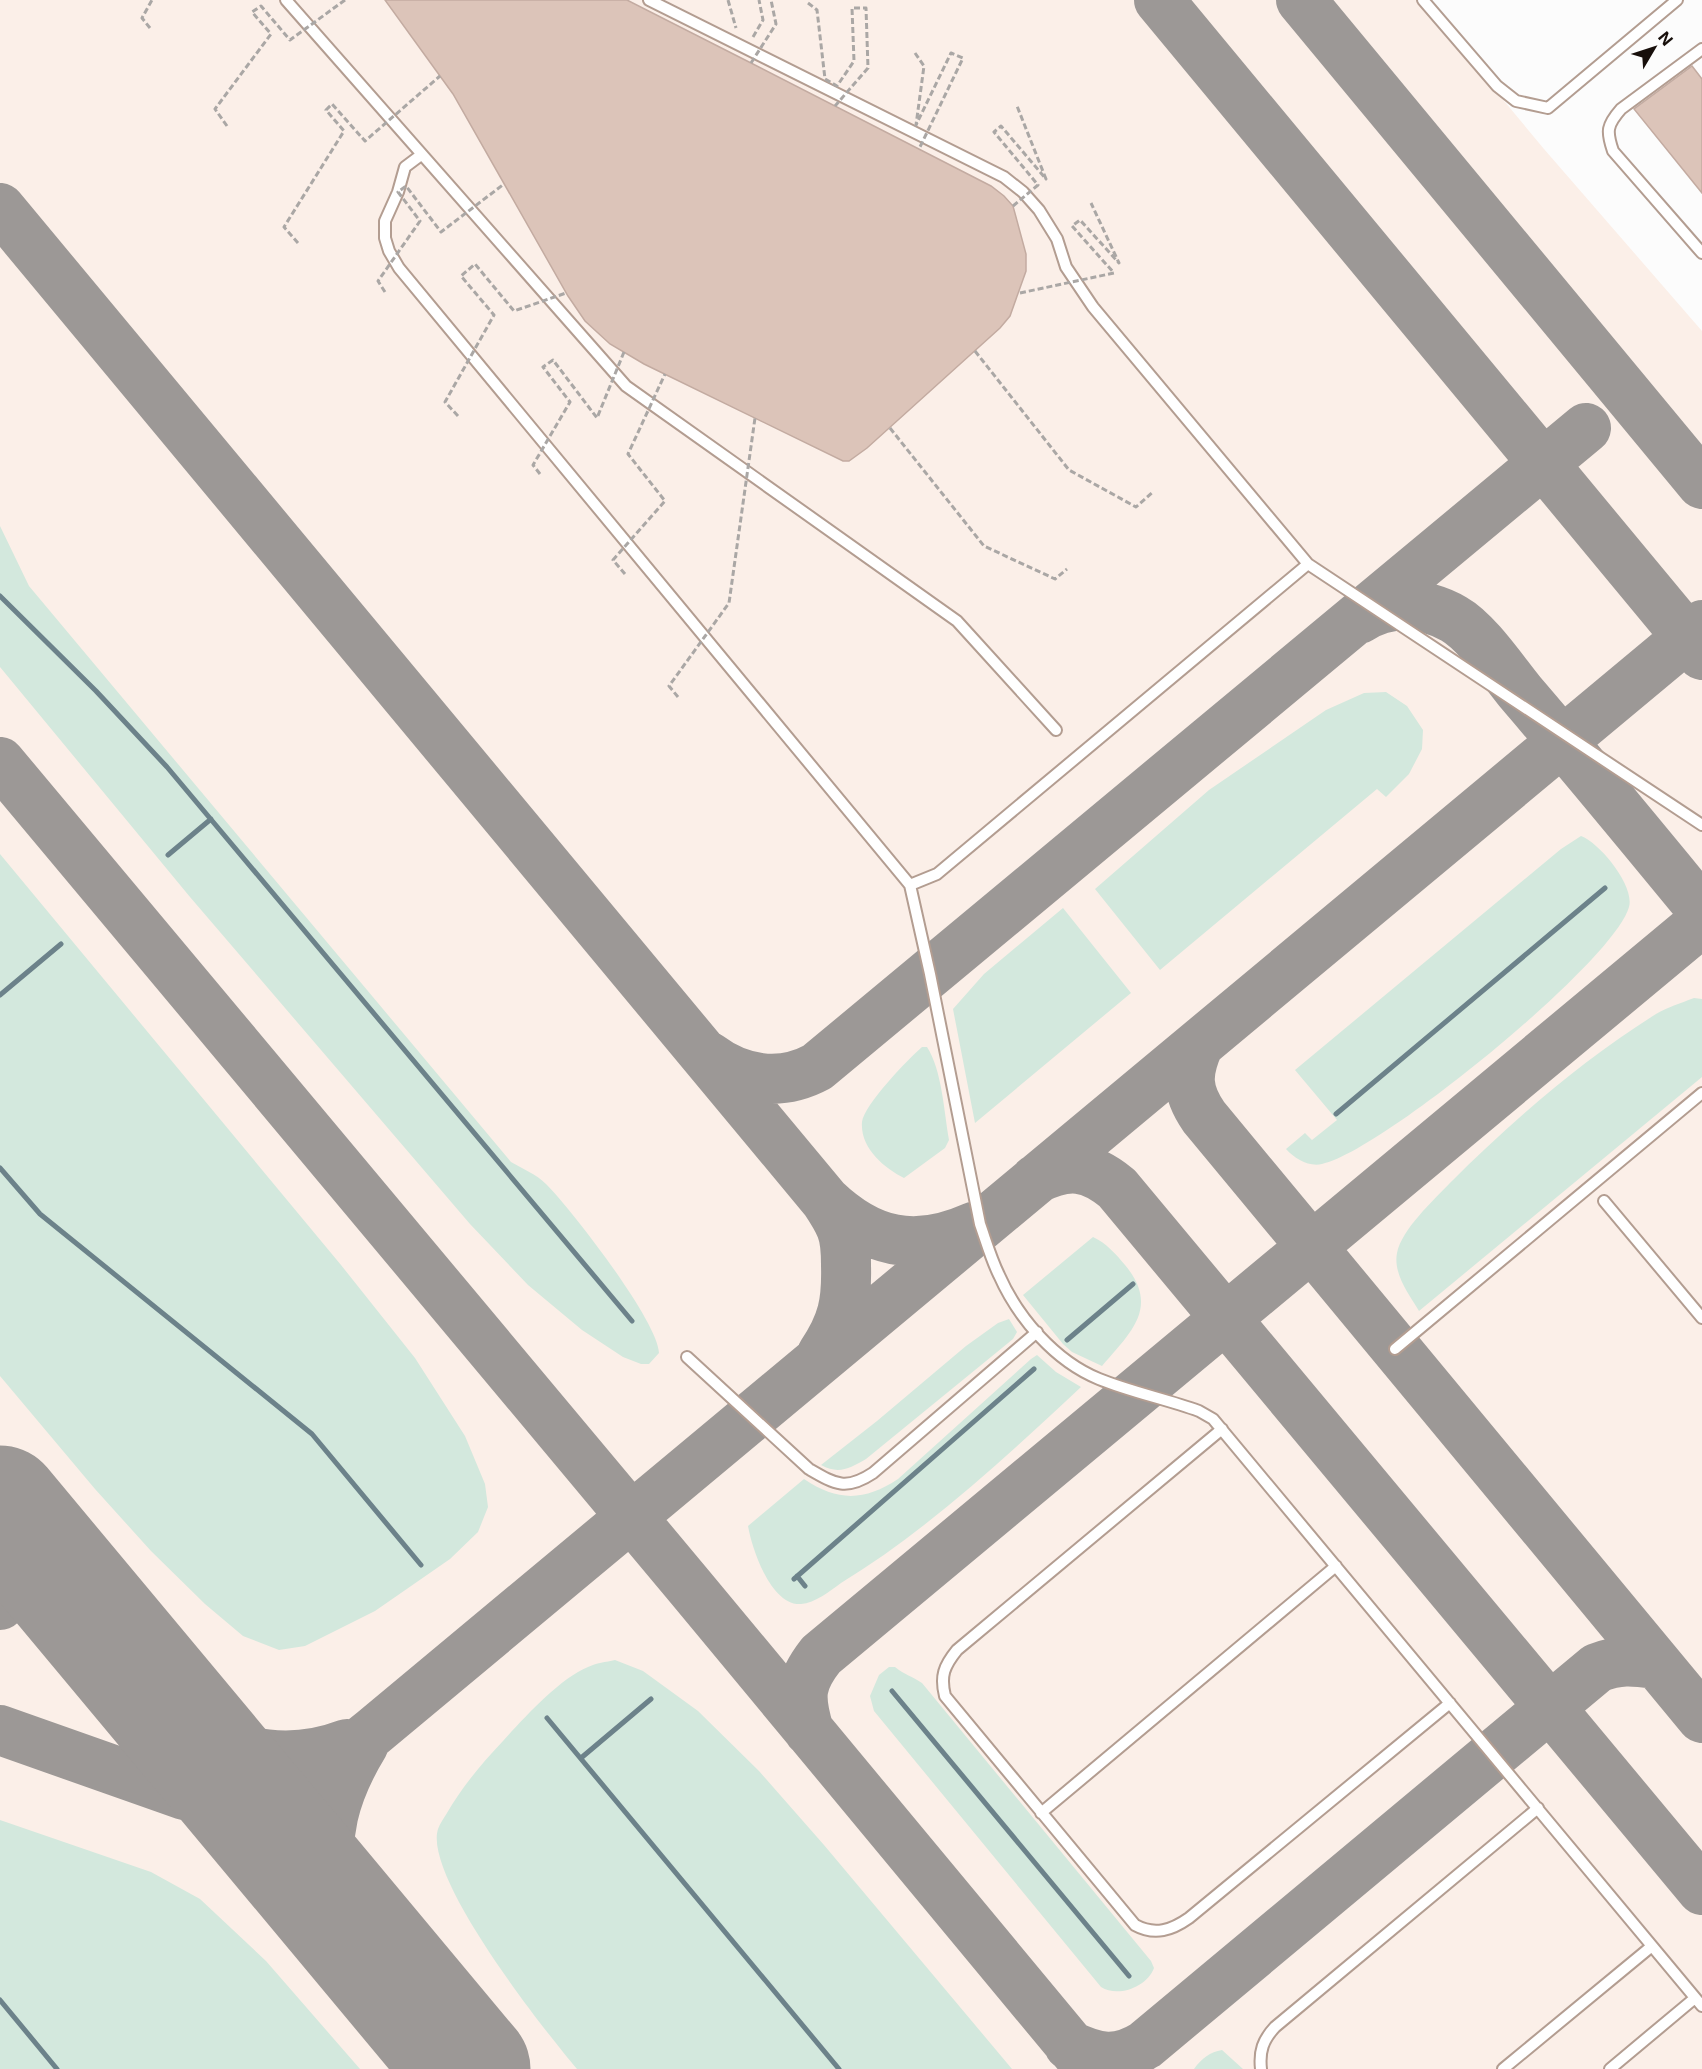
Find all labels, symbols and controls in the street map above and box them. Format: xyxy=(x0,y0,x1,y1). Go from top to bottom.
north arrow xyxy=(1624,18,1684,78)
text: N xyxy=(1654,28,1677,50)

